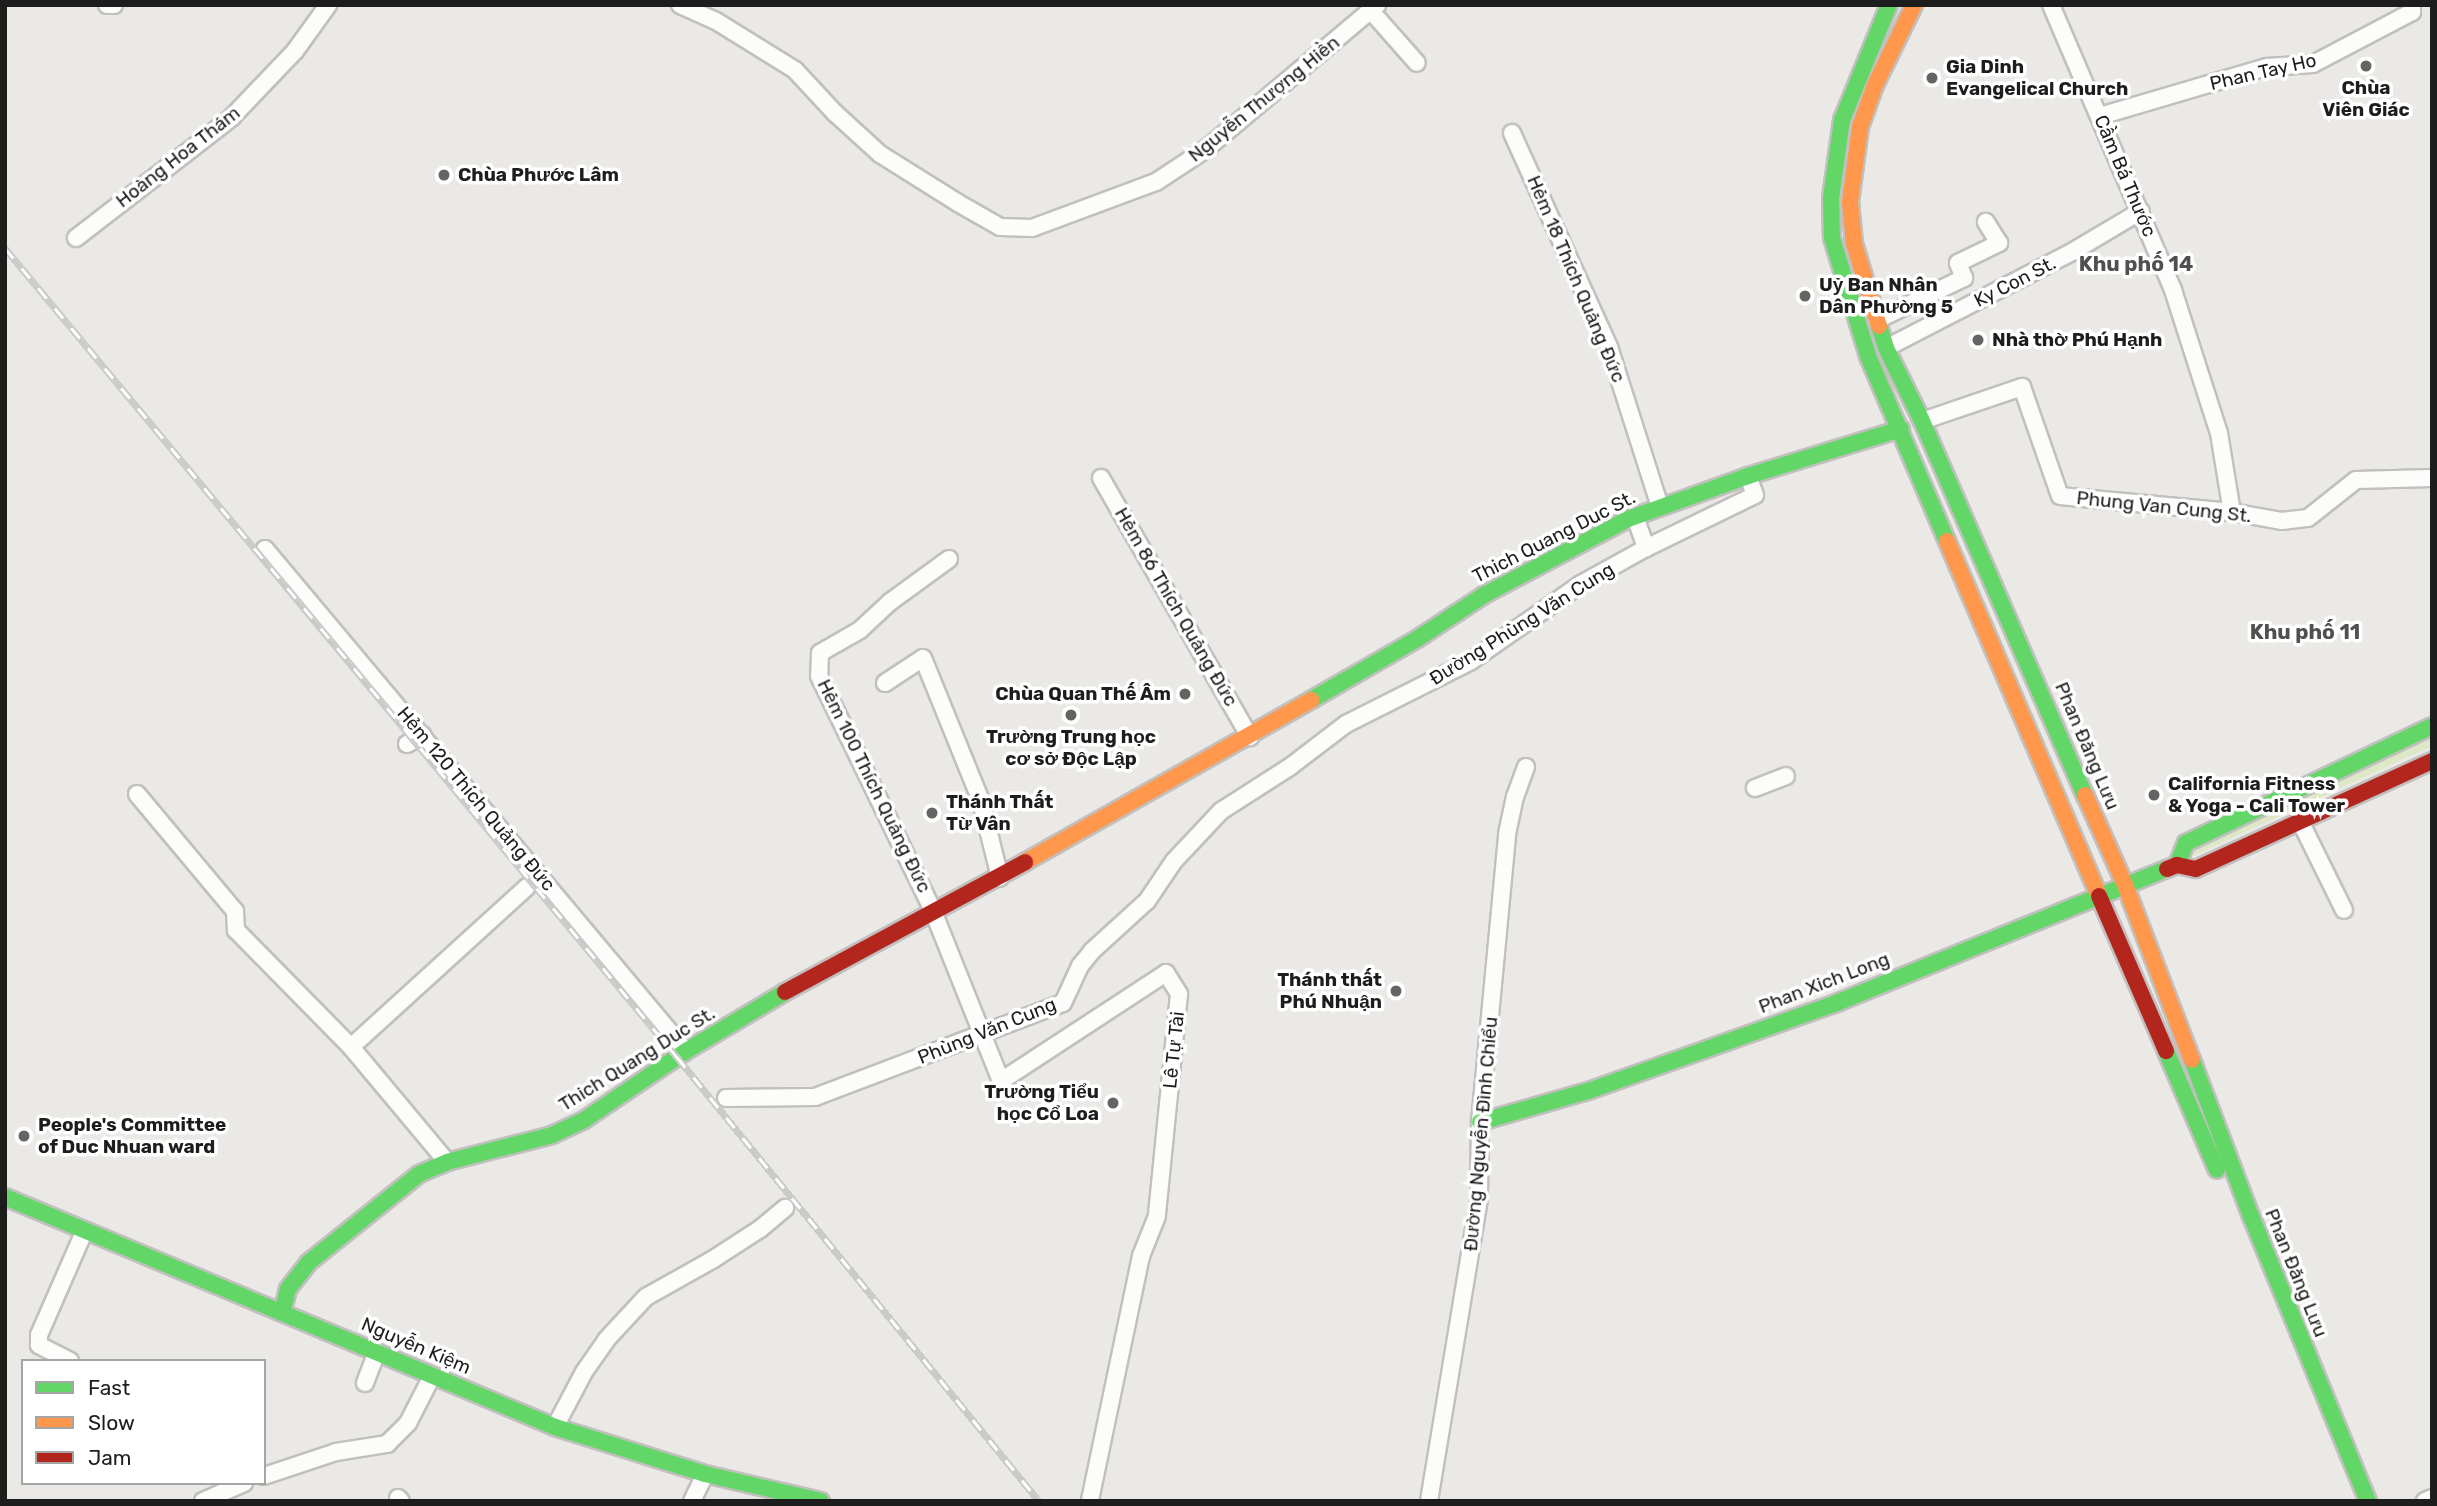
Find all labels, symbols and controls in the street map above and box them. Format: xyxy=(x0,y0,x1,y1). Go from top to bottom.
street label: Nguyễn Thượng Hiền xyxy=(1184,31,1344,167)
street label: Phan Tay Ho xyxy=(2207,49,2319,95)
place label: Gia Dinh Evangelical Church xyxy=(1946,56,2128,100)
marker: Chùa Viên Giác xyxy=(2358,58,2374,74)
marker: Gia Dinh Evangelical Church xyxy=(1924,70,1940,86)
place label: Chùa Viên Giác xyxy=(2322,77,2410,121)
street label: Hoàng Hoa Thám xyxy=(111,101,245,213)
street label: Cầm Bá Thước xyxy=(2089,112,2161,240)
place label: Chùa Phước Lâm xyxy=(458,164,619,186)
marker: Chùa Phước Lâm xyxy=(436,167,452,183)
street label: Hẻm 18 Thích Quảng Đức xyxy=(1522,172,1630,386)
district label: Khu phố 14 xyxy=(2079,251,2193,277)
street label: Ky Con St. xyxy=(1970,252,2060,312)
place label: Uỷ Ban Nhân Dân Phường 5 xyxy=(1819,274,1953,318)
marker: Uỷ Ban Nhân Dân Phường 5 xyxy=(1797,288,1813,304)
place label: Nhà thờ Phú Hạnh xyxy=(1992,329,2163,351)
marker: Nhà thờ Phú Hạnh xyxy=(1970,332,1986,348)
street label: Thich Quang Duc St. xyxy=(1469,486,1639,588)
street label: Phung Van Cung St. xyxy=(2075,486,2253,528)
street label: Hẻm 86 Thích Quảng Đức xyxy=(1110,503,1242,711)
street label: Đường Phùng Văn Cung xyxy=(1425,558,1619,690)
district label: Khu phố 11 xyxy=(2250,619,2360,645)
street label: Hẻm 100 Thích Quảng Đức xyxy=(812,675,936,897)
street label: Phan Đăng Lưu xyxy=(2050,679,2124,813)
place label: Chùa Quan Thế Âm xyxy=(994,683,1171,705)
marker: Chùa Quan Thế Âm xyxy=(1177,686,1193,702)
street label: Hẻm 120 Thích Quảng Đức xyxy=(392,702,560,896)
marker: Trường Trung học cơ sở Độc Lập xyxy=(1063,707,1079,723)
place label: Trường Trung học cơ sở Độc Lập xyxy=(986,726,1156,770)
place label: California Fitness & Yoga - Cali Tower xyxy=(2168,773,2346,817)
marker: California Fitness & Yoga - Cali Tower xyxy=(2146,787,2162,803)
place label: Thánh Thất Từ Vân xyxy=(946,791,1054,835)
marker: Thánh Thất Từ Vân xyxy=(924,805,940,821)
street label: Phan Xich Long xyxy=(1755,948,1893,1018)
place label: Thánh thất Phú Nhuận xyxy=(1277,969,1382,1013)
marker: Thánh thất Phú Nhuận xyxy=(1388,983,1404,999)
street label: Phùng Văn Cung xyxy=(914,993,1060,1069)
street label: Thich Quang Duc St. xyxy=(555,1002,719,1116)
street label: Lê Tự Tài xyxy=(1159,1010,1189,1090)
street label: Đường Nguyễn Đình Chiểu xyxy=(1459,1016,1503,1252)
place label: Trường Tiểu học Cổ Loa xyxy=(984,1081,1099,1125)
marker: Trường Tiểu học Cổ Loa xyxy=(1105,1095,1121,1111)
place label: People's Committee of Duc Nhuan ward xyxy=(38,1114,226,1158)
marker: People's Committee of Duc Nhuan ward xyxy=(16,1128,32,1144)
street label: Phan Đăng Lưu xyxy=(2260,1205,2332,1341)
street label: Nguyễn Kiệm xyxy=(358,1313,474,1379)
legend xyxy=(21,1359,266,1485)
text: Fast xyxy=(88,1375,130,1400)
text: Slow xyxy=(88,1410,135,1435)
text: Jam xyxy=(88,1445,132,1470)

